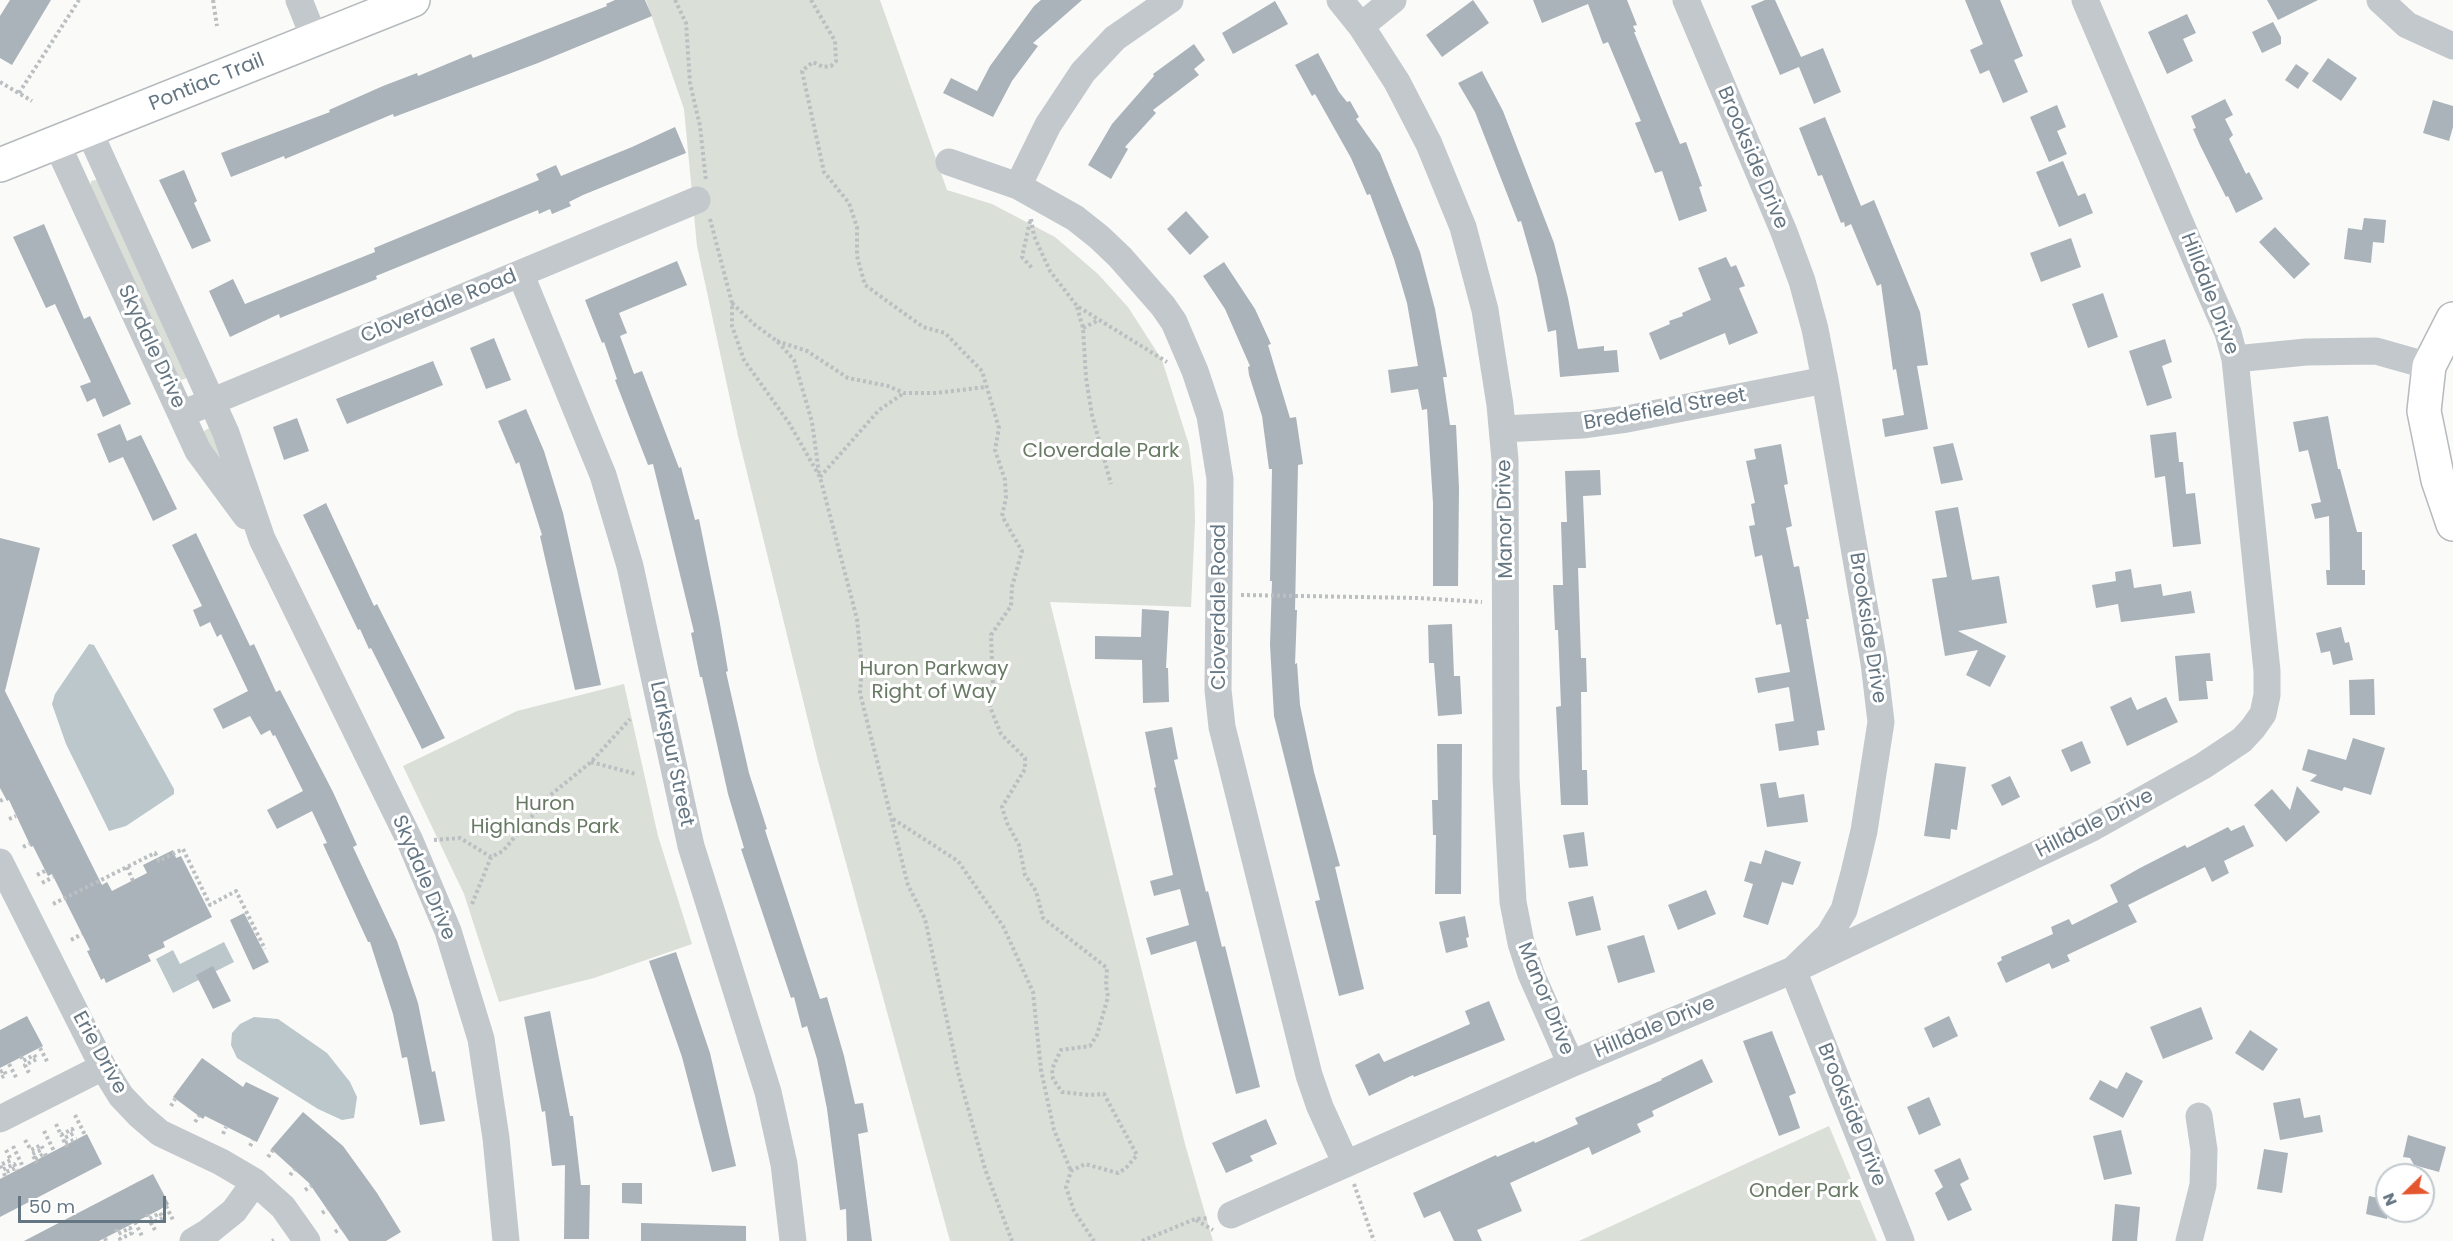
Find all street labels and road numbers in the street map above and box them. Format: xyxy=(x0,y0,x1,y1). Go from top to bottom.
street label: Pontiac Trail xyxy=(146,49,268,117)
street label: Brookside Drive xyxy=(1711,83,1793,233)
street label: Hilldale Drive xyxy=(2175,230,2243,358)
street label: Cloverdale Road xyxy=(358,265,520,349)
street label: Skydale Drive xyxy=(112,282,190,412)
street label: Bredefield Street xyxy=(1582,384,1748,436)
street label: Manor Drive xyxy=(1493,459,1519,579)
street label: Cloverdale Road xyxy=(1208,524,1232,690)
street label: Brookside Drive xyxy=(1843,551,1891,705)
street label: Larkspur Street xyxy=(644,679,698,829)
street label: Hilldale Drive xyxy=(2032,784,2158,864)
street label: Skydale Drive xyxy=(386,812,460,944)
street label: Manor Drive xyxy=(1512,939,1578,1059)
street label: Hilldale Drive xyxy=(1591,992,1719,1064)
street label: Erie Drive xyxy=(67,1008,131,1098)
street label: Brookside Drive xyxy=(1811,1040,1891,1190)

